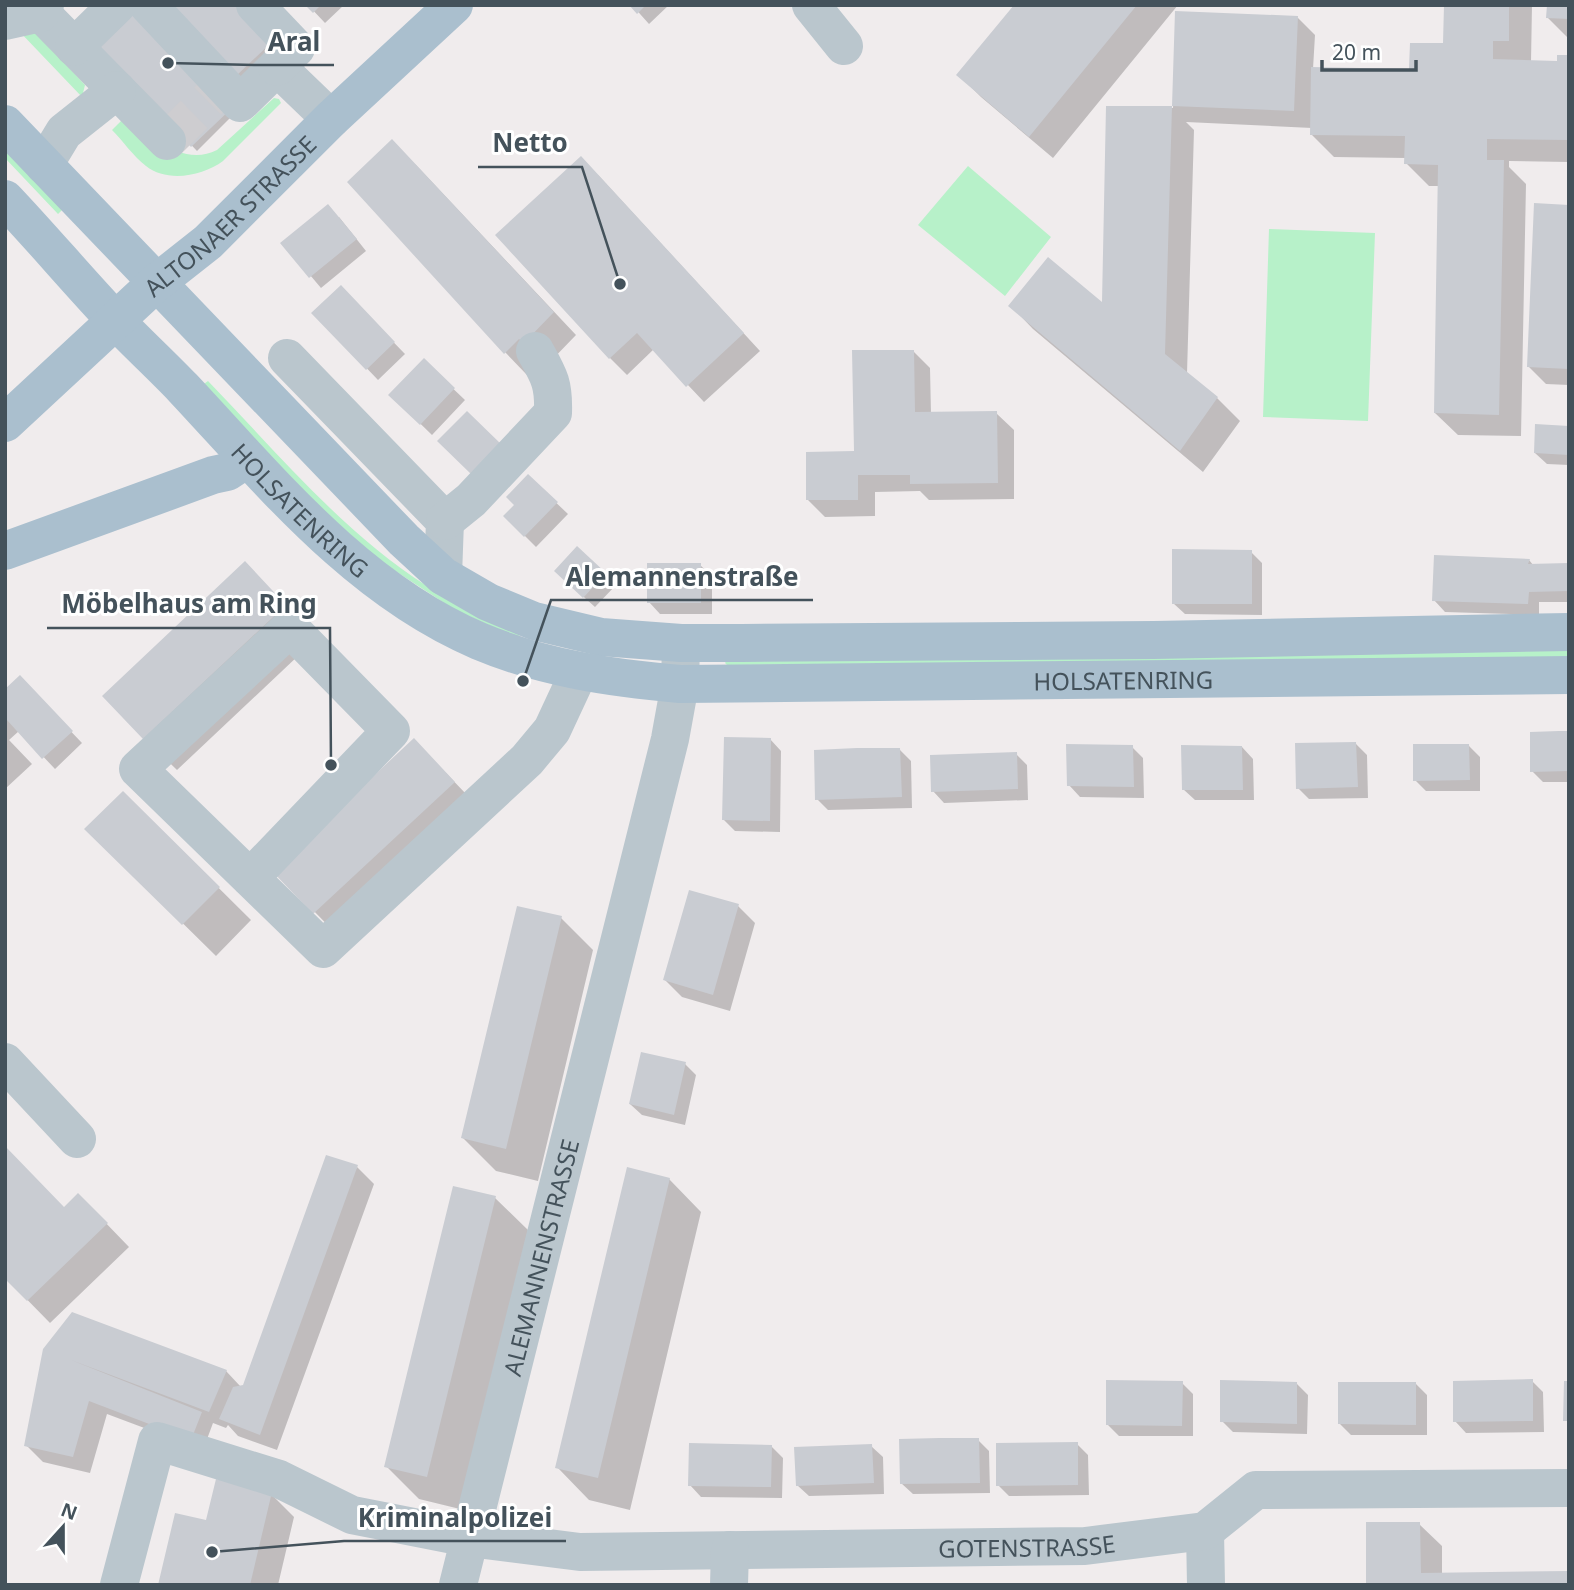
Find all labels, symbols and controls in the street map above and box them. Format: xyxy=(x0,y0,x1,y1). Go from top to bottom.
callout: Aral xyxy=(254,18,334,65)
text: Aral xyxy=(268,23,320,59)
scale bar xyxy=(1322,28,1416,72)
text: 20 m xyxy=(1332,38,1381,66)
callout: Netto xyxy=(478,120,582,167)
text: Netto xyxy=(492,124,568,160)
street label: ALTONAER STRASSE xyxy=(136,127,323,303)
street label: HOLSATENRING xyxy=(225,435,376,584)
callout: Alemannenstraße xyxy=(551,553,813,600)
text: Alemannenstraße xyxy=(565,558,799,594)
callout: Möbelhaus am Ring xyxy=(47,581,330,628)
text: Möbelhaus am Ring xyxy=(61,585,317,621)
street label: HOLSATENRING xyxy=(1033,662,1213,697)
street label: ALEMANNENSTRASSE xyxy=(495,1135,586,1379)
north arrow xyxy=(28,1492,98,1562)
callout: Kriminalpolizei xyxy=(344,1494,566,1541)
text: N xyxy=(57,1496,81,1526)
text: Kriminalpolizei xyxy=(358,1499,552,1535)
street label: GOTENSTRASSE xyxy=(938,1526,1117,1564)

